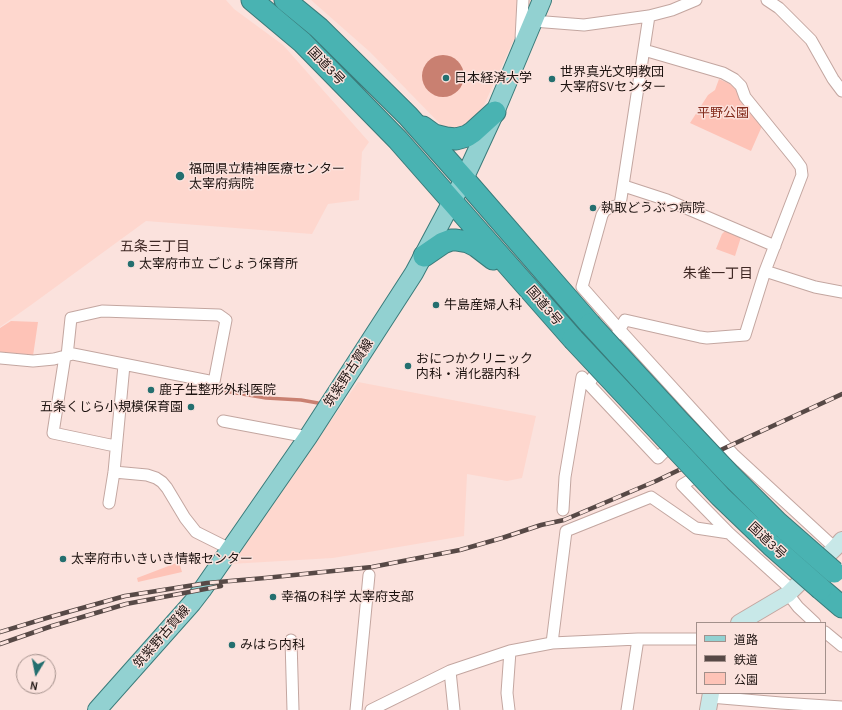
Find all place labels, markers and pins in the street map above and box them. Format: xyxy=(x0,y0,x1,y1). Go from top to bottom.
place label: 世界真光文明教団 大宰府SVセンター xyxy=(560,64,666,95)
place label: 日本経済大学 xyxy=(454,70,532,86)
marker: 日本経済大学 xyxy=(441,73,451,83)
marker: 世界真光文明教団 大宰府SVセンター xyxy=(547,74,557,84)
place label: 福岡県立精神医療センター 太宰府病院 xyxy=(189,161,345,192)
marker: 福岡県立精神医療センター 太宰府病院 xyxy=(174,170,186,182)
place label: 執取どうぶつ病院 xyxy=(601,200,705,216)
marker: 執取どうぶつ病院 xyxy=(588,203,598,213)
place label: 太宰府市立 ごじょう保育所 xyxy=(139,256,298,272)
marker: 太宰府市立 ごじょう保育所 xyxy=(126,259,136,269)
place label: 牛島産婦人科 xyxy=(444,297,522,313)
marker: 牛島産婦人科 xyxy=(431,300,441,310)
place label: おにつかクリニック 内科・消化器内科 xyxy=(416,351,533,382)
marker: おにつかクリニック 内科・消化器内科 xyxy=(403,361,413,371)
place label: 鹿子生整形外科医院 xyxy=(159,382,276,398)
marker: 鹿子生整形外科医院 xyxy=(146,385,156,395)
place label: 五条くじら小規模保育園 xyxy=(40,399,183,415)
marker: 五条くじら小規模保育園 xyxy=(186,402,196,412)
place label: 太宰府市いきいき情報センター xyxy=(71,551,253,567)
marker: 太宰府市いきいき情報センター xyxy=(58,554,68,564)
place label: 幸福の科学 太宰府支部 xyxy=(281,589,414,605)
marker: 幸福の科学 太宰府支部 xyxy=(268,592,278,602)
place label: みはら内科 xyxy=(240,637,305,653)
marker: みはら内科 xyxy=(227,640,237,650)

